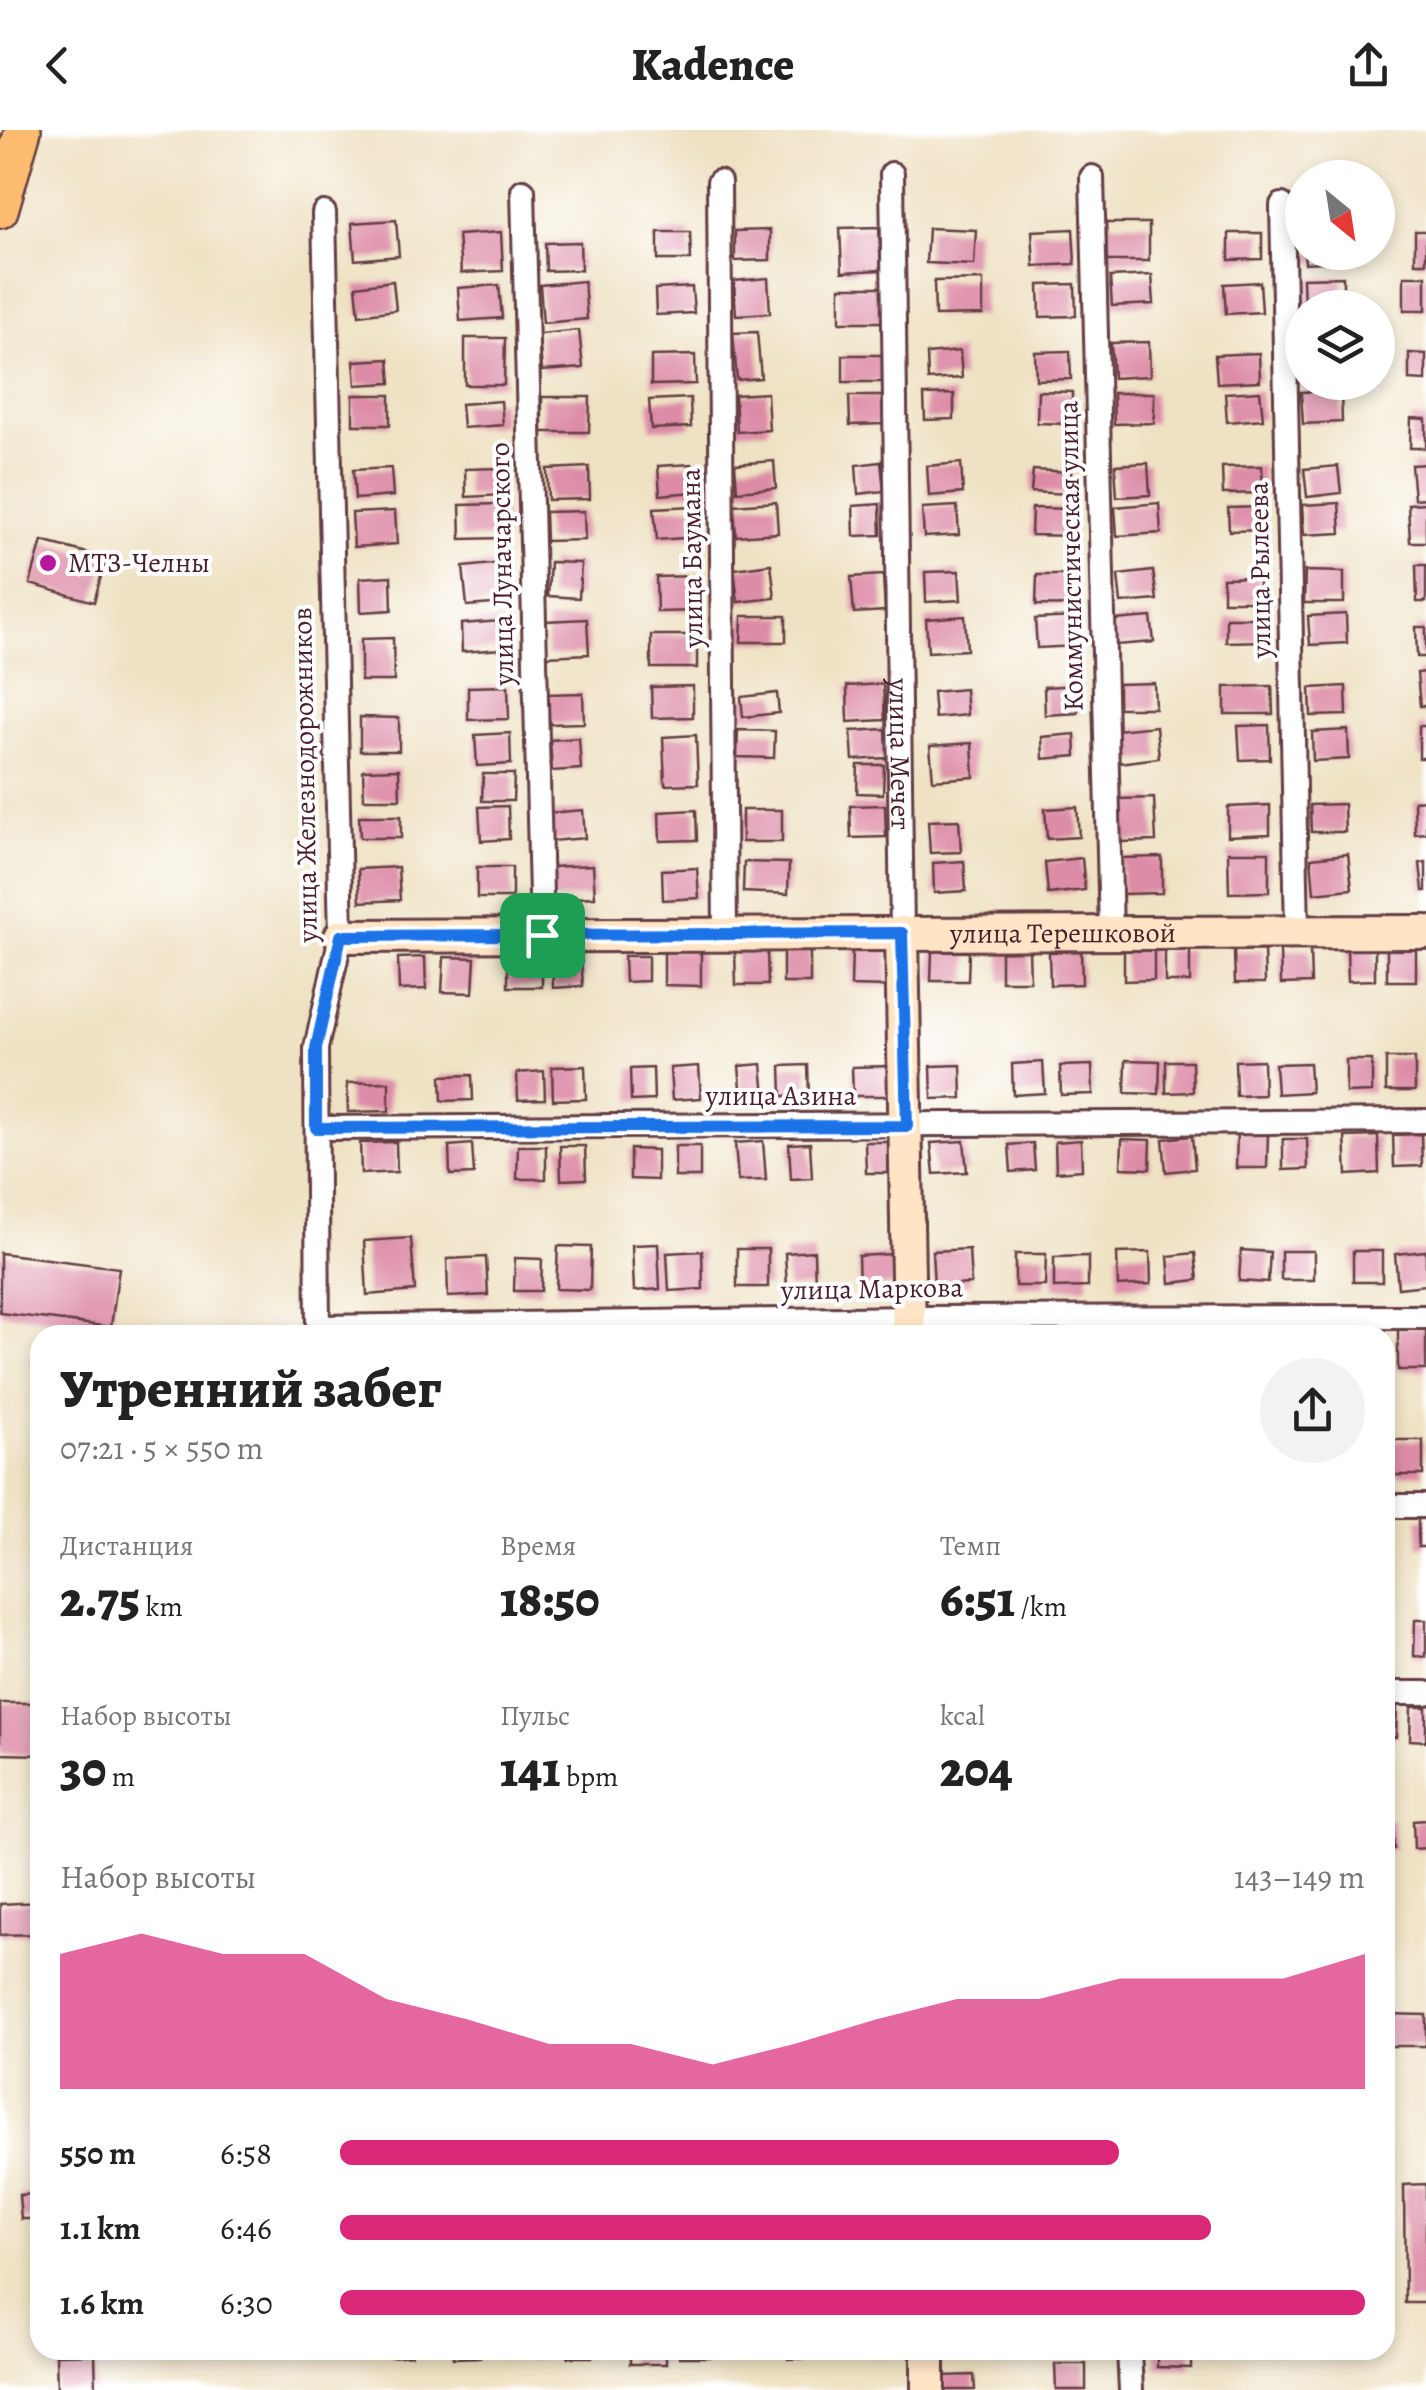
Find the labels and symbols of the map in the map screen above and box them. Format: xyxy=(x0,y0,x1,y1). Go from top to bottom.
north arrow xyxy=(1285,160,1395,270)
street label: Коммунистическая улица xyxy=(1049,400,1093,712)
street label: улица Луначарского xyxy=(481,442,523,687)
street label: улица Баумана xyxy=(671,468,713,649)
street label: улица Рылеева xyxy=(1239,481,1281,660)
place label: МТЗ-Челны xyxy=(68,544,210,582)
marker: МТЗ-Челны xyxy=(37,552,59,574)
street label: улица Железнодорожников xyxy=(283,607,327,944)
street label: улица Мечет xyxy=(880,677,920,830)
pin xyxy=(500,893,585,978)
street label: улица Терешковой xyxy=(949,914,1176,953)
street label: улица Азина xyxy=(704,1077,857,1115)
street label: улица Маркова xyxy=(779,1268,964,1310)

